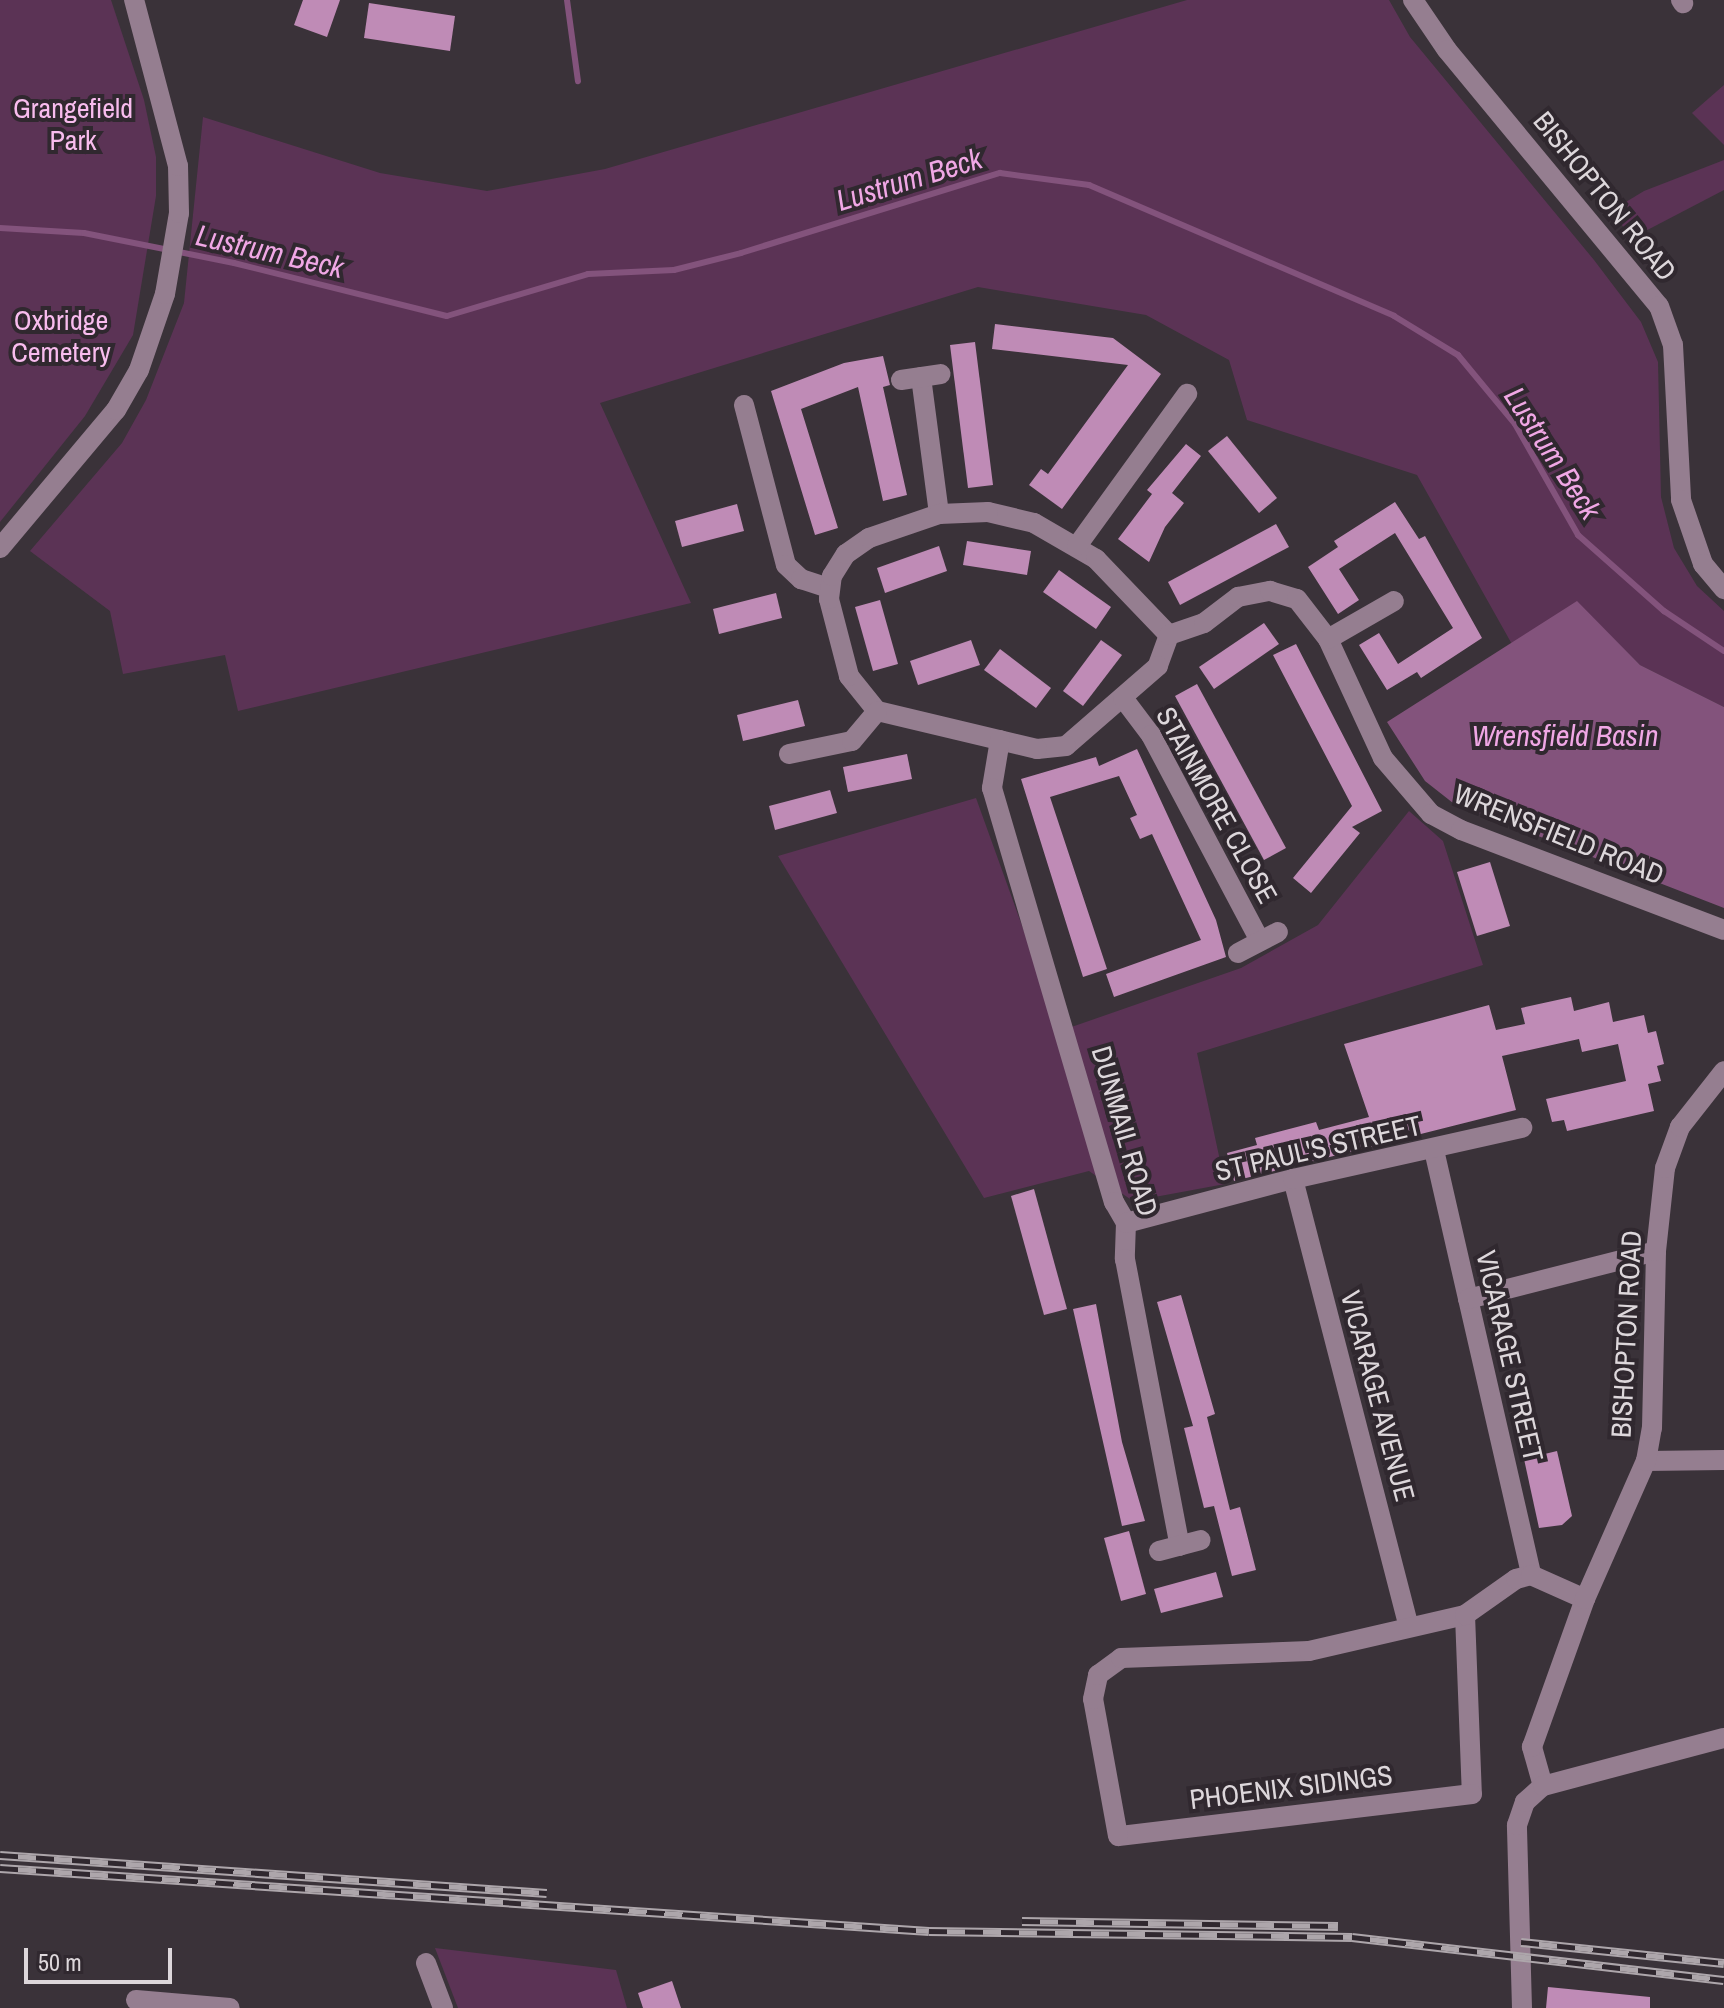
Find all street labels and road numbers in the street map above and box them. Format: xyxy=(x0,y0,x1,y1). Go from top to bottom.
street label: BISHOPTON ROAD xyxy=(1527,105,1683,287)
street label: STAINMORE CLOSE xyxy=(1149,701,1285,909)
street label: WRENSFIELD ROAD xyxy=(1449,777,1669,891)
street label: DUNMAIL ROAD xyxy=(1085,1042,1165,1220)
street label: ST PAUL'S STREET xyxy=(1212,1108,1424,1188)
street label: BISHOPTON ROAD xyxy=(1604,1229,1648,1439)
street label: VICARAGE STREET xyxy=(1469,1247,1551,1465)
street label: VICARAGE AVENUE xyxy=(1334,1286,1422,1506)
street label: PHOENIX SIDINGS xyxy=(1188,1758,1394,1816)

